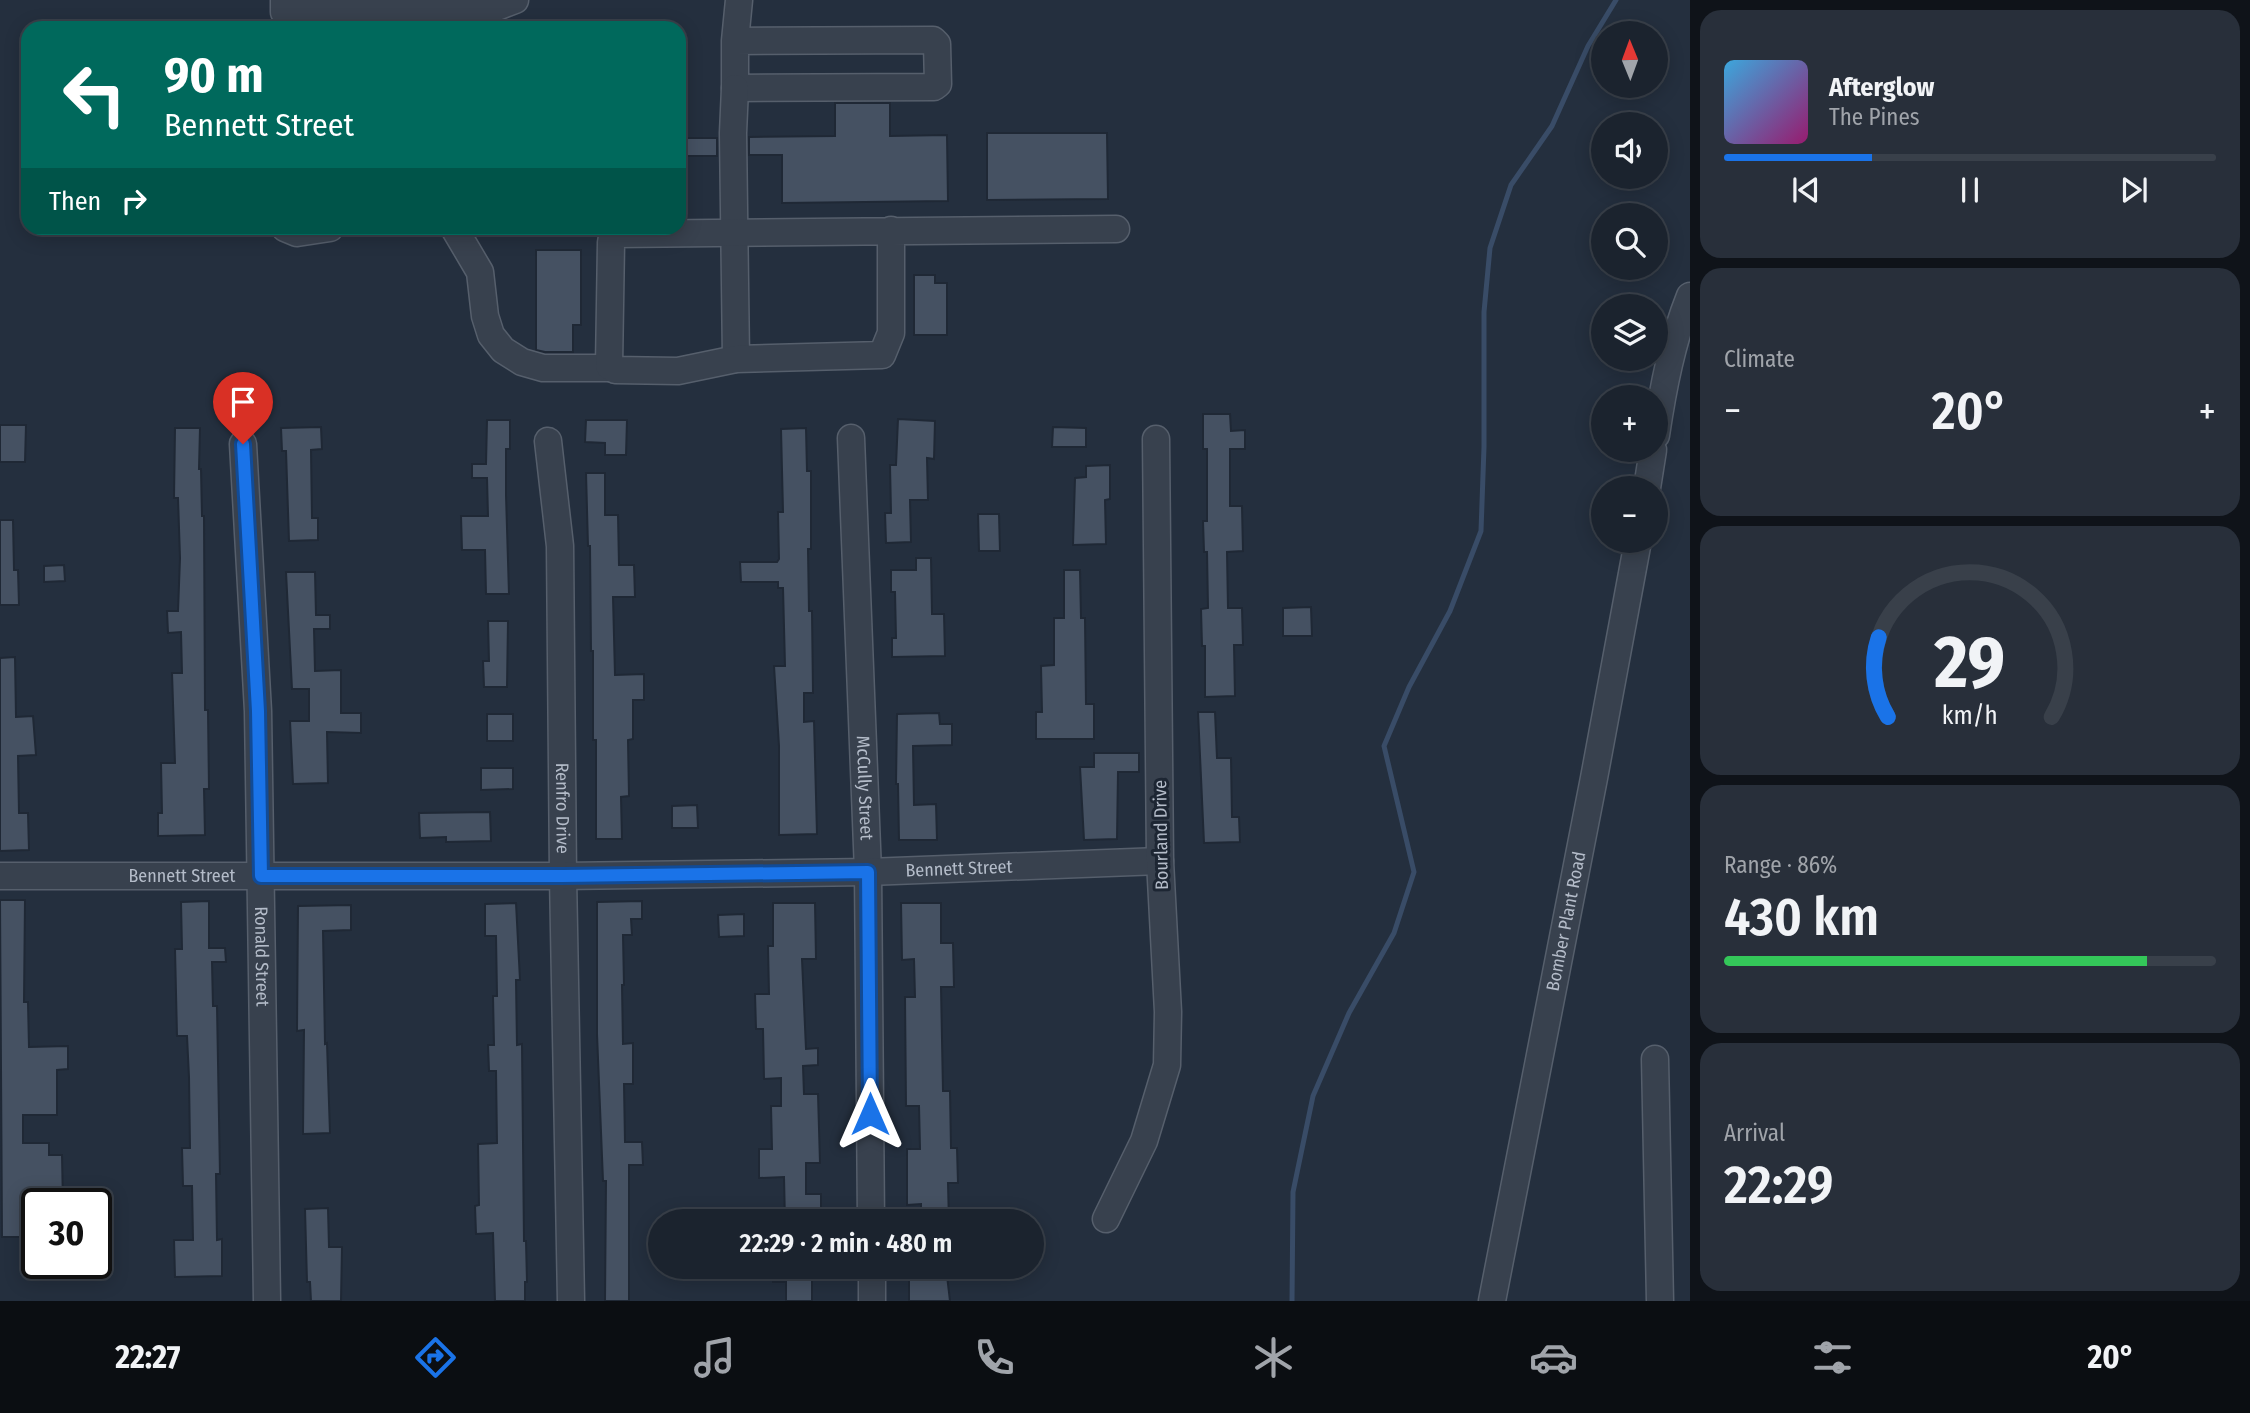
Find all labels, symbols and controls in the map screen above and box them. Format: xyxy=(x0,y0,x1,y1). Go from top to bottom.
north arrow xyxy=(1591,21,1668,98)
map controls xyxy=(1591,21,1668,553)
text: 90 m xyxy=(164,46,264,105)
icon: left xyxy=(49,49,140,140)
text: Afterglow xyxy=(1829,72,1934,103)
text: The Pines xyxy=(1829,103,1920,131)
text: Bennett Street xyxy=(164,106,354,144)
button: sound xyxy=(1591,112,1668,189)
icon: previous xyxy=(1787,171,1825,209)
icon: pause xyxy=(1951,171,1989,209)
icon: next xyxy=(2115,171,2153,209)
icon: right xyxy=(115,182,153,220)
text: Then xyxy=(49,186,101,217)
button: search xyxy=(1591,203,1668,280)
button: layers xyxy=(1591,294,1668,371)
text: Climate xyxy=(1724,345,1795,373)
pin xyxy=(213,372,273,444)
text: 20° xyxy=(1932,380,2008,443)
icon: arrive xyxy=(224,383,262,421)
button: + xyxy=(1591,385,1668,462)
text: − xyxy=(1724,388,1741,434)
text: + xyxy=(2199,388,2216,434)
button: − xyxy=(1591,476,1668,553)
text: 29 xyxy=(1934,619,2005,706)
text: km/h xyxy=(1942,700,1998,730)
street label: McCully Street xyxy=(852,735,878,841)
street label: Renfro Drive xyxy=(551,763,574,854)
street label: Bourland Drive xyxy=(1149,780,1173,890)
street label: Bomber Plant Road xyxy=(1542,849,1590,993)
text: Range · 86% xyxy=(1724,851,1837,879)
street label: Bennett Street xyxy=(905,856,1013,882)
street label: Bennett Street xyxy=(129,865,236,887)
text: 430 km xyxy=(1724,886,1879,949)
street label: Ronald Street xyxy=(250,906,274,1007)
position arrow xyxy=(833,1077,907,1151)
text: Arrival xyxy=(1724,1119,1785,1147)
text: 22:29 xyxy=(1724,1154,1834,1217)
speed limit sign: 30 xyxy=(21,1188,112,1279)
text: 22:29 · 2 min · 480 m xyxy=(740,1228,952,1259)
icon: directions xyxy=(411,1333,460,1382)
icon: music xyxy=(690,1333,739,1382)
icon: phone xyxy=(970,1333,1019,1382)
icon: climate xyxy=(1249,1333,1298,1382)
icon: car xyxy=(1529,1333,1578,1382)
icon: filters xyxy=(1808,1333,1857,1382)
text: 22:27 xyxy=(115,1338,180,1376)
text: 20° xyxy=(2087,1338,2135,1376)

